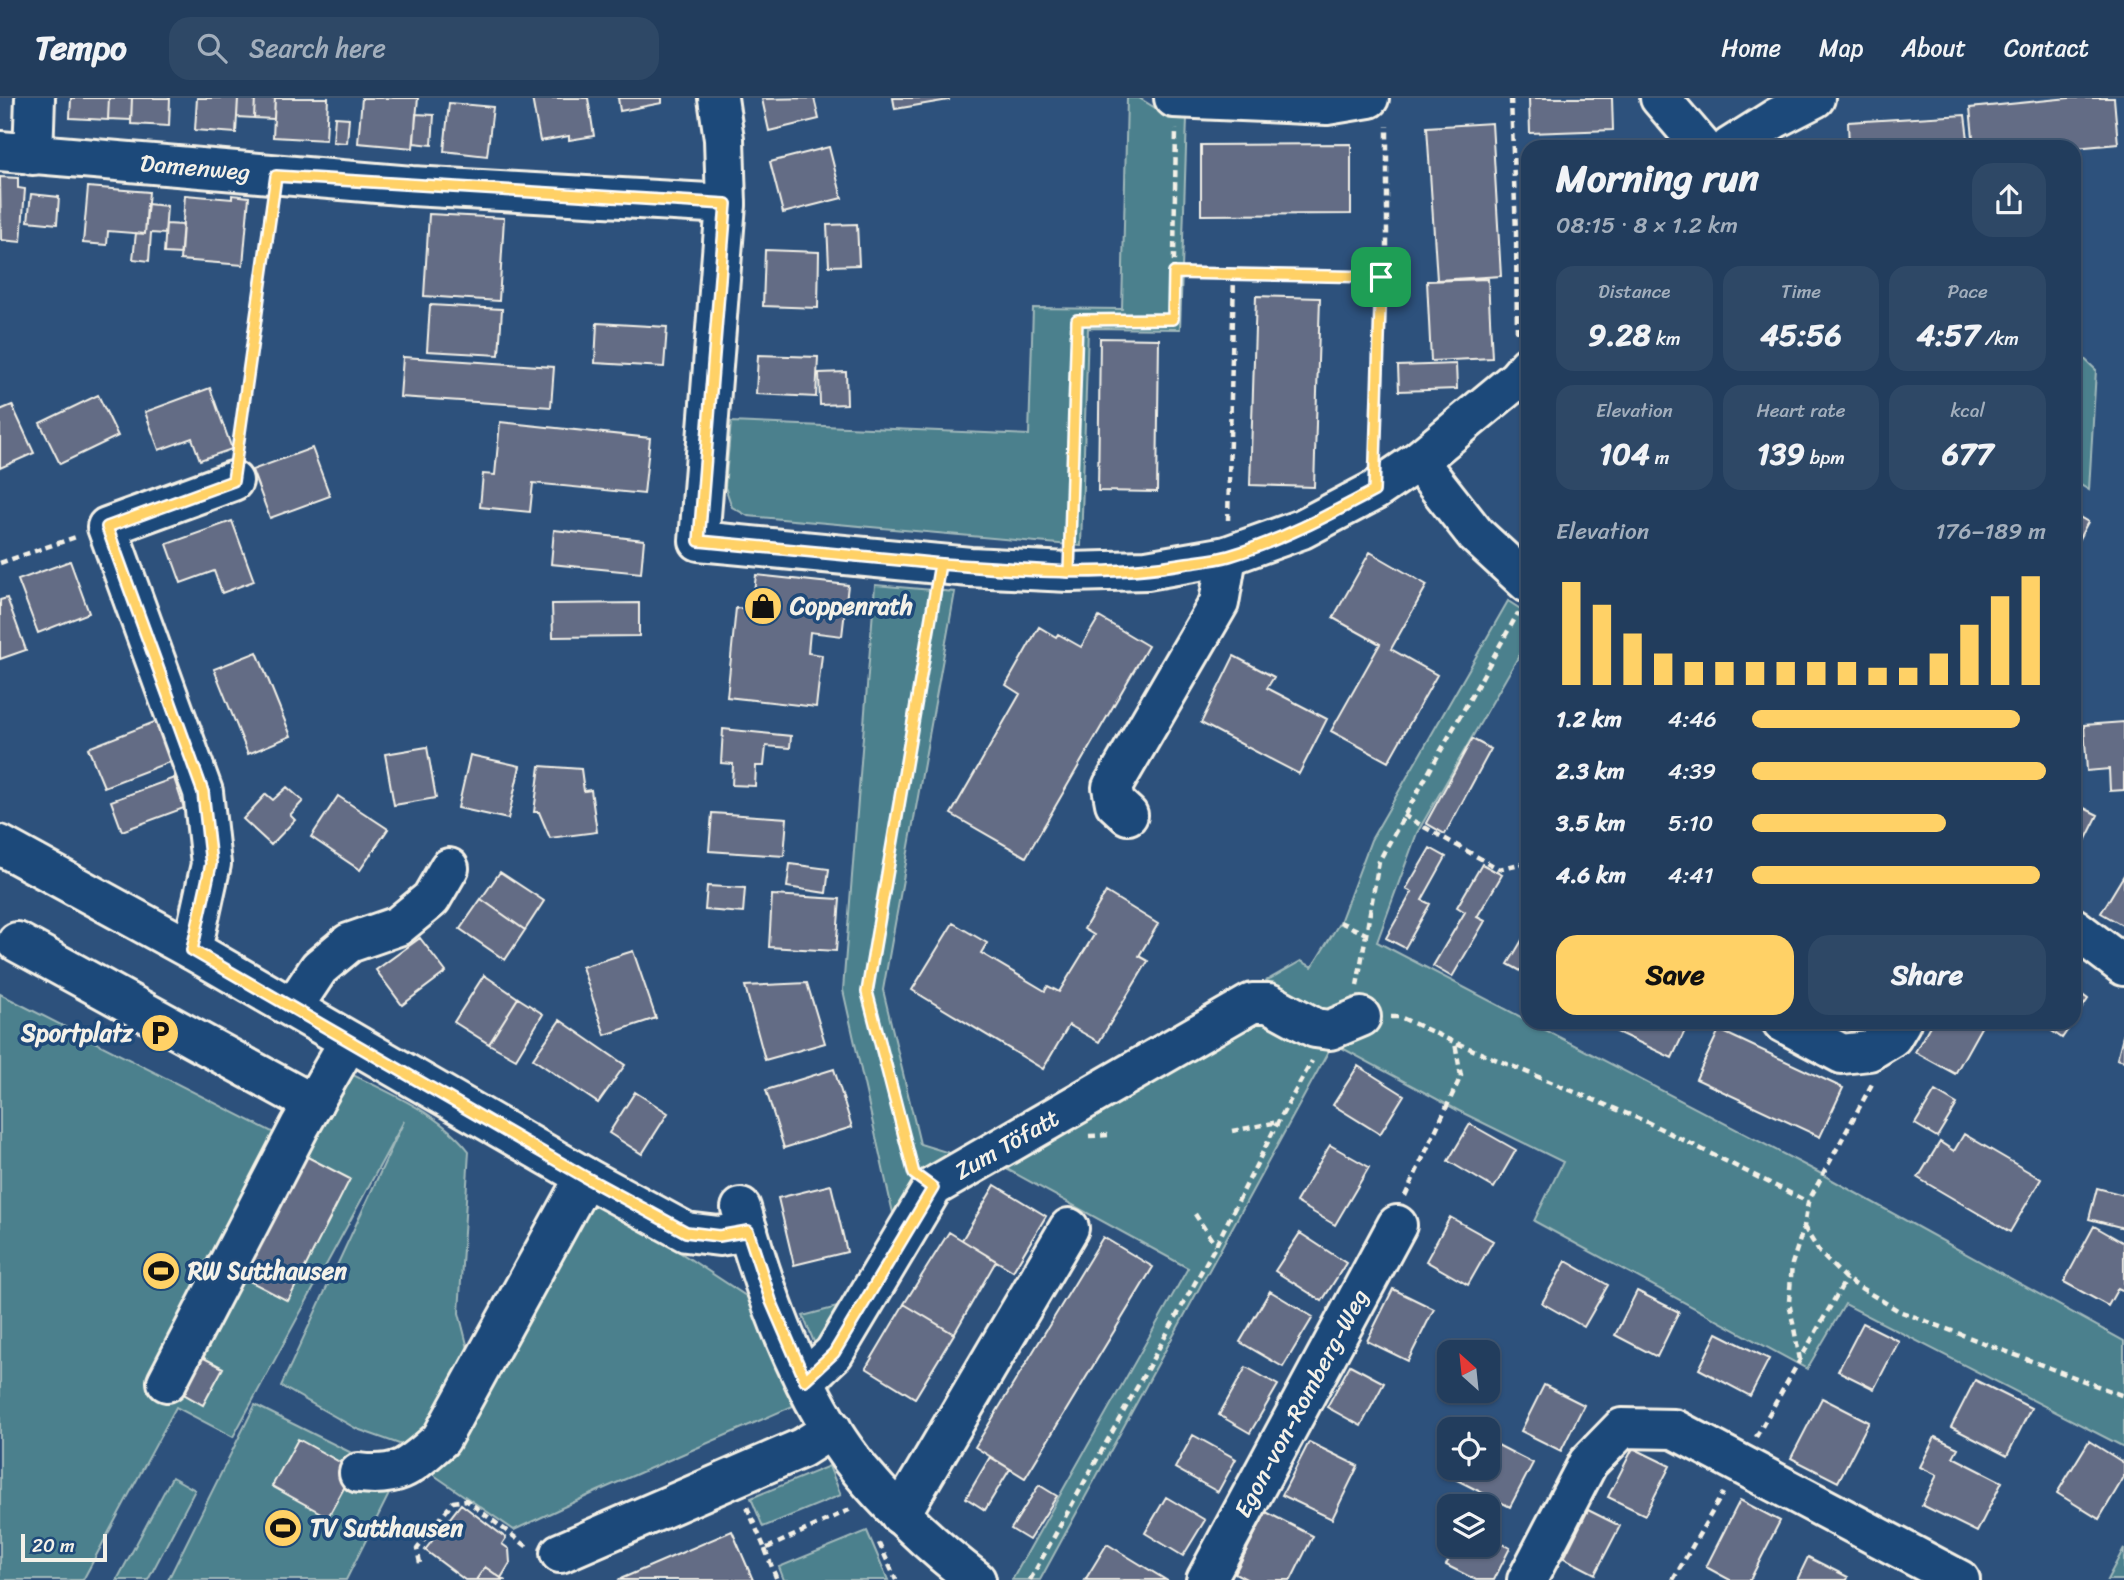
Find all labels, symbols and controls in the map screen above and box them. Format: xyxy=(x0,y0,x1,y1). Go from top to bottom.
search box xyxy=(169,17,659,80)
text: Tempo xyxy=(35,19,127,77)
text: Search here xyxy=(249,25,386,71)
text: Home xyxy=(1721,27,1781,69)
text: Map xyxy=(1819,27,1863,69)
text: About xyxy=(1901,27,1966,69)
text: Contact xyxy=(2004,27,2089,69)
icon: search xyxy=(193,29,231,67)
street label: Damenweg xyxy=(138,142,252,193)
text: Morning run xyxy=(1556,145,1759,212)
button: share xyxy=(1972,163,2046,237)
text: 08:15 · 8 × 1.2 km xyxy=(1556,205,1738,246)
pin xyxy=(1351,247,1411,307)
icon: arrive xyxy=(1362,258,1400,296)
text: Distance xyxy=(1598,275,1670,308)
text: Time xyxy=(1781,275,1821,308)
text: Pace xyxy=(1948,275,1988,308)
text: 9.28 xyxy=(1588,308,1651,362)
text: 45:56 xyxy=(1760,308,1842,362)
text: 4:57 xyxy=(1917,308,1980,362)
text: km xyxy=(1651,322,1681,355)
text: /km xyxy=(1980,322,2019,355)
text: Elevation xyxy=(1596,394,1673,427)
text: Heart rate xyxy=(1756,394,1846,427)
text: kcal xyxy=(1950,394,1985,427)
text: 104 xyxy=(1599,427,1650,481)
text: 139 xyxy=(1757,427,1805,481)
text: 677 xyxy=(1942,427,1993,481)
text: m xyxy=(1650,441,1669,474)
text: bpm xyxy=(1805,441,1845,474)
text: Elevation xyxy=(1556,511,1649,552)
text: 176–189 m xyxy=(1935,511,2046,552)
shop icon: Coppenrath xyxy=(742,585,784,627)
place label: Coppenrath xyxy=(789,585,913,627)
text: 1.2 km xyxy=(1556,699,1622,740)
text: 4:46 xyxy=(1668,699,1717,740)
text: 2.3 km xyxy=(1556,751,1625,792)
text: 4:39 xyxy=(1668,751,1716,792)
text: 3.5 km xyxy=(1556,803,1625,844)
text: 5:10 xyxy=(1668,803,1713,844)
text: 4.6 km xyxy=(1556,855,1626,896)
text: 4:41 xyxy=(1668,855,1714,896)
button: Save xyxy=(1556,935,1794,1015)
button: Share xyxy=(1808,935,2046,1015)
place label: Sportplatz xyxy=(20,1012,135,1054)
parking icon: Sportplatz xyxy=(139,1012,181,1054)
street label: Zum Töfatt xyxy=(946,1097,1067,1192)
sports icon: RW Sutthausen xyxy=(140,1250,182,1292)
place label: RW Sutthausen xyxy=(187,1250,347,1292)
street label: Egon-von-Romberg-Weg xyxy=(1222,1281,1380,1525)
north arrow xyxy=(1437,1340,1500,1404)
map controls xyxy=(1437,1340,1500,1557)
button: locate xyxy=(1437,1417,1500,1480)
button: layers xyxy=(1437,1494,1500,1557)
sports icon: TV Sutthausen xyxy=(262,1507,304,1549)
place label: TV Sutthausen xyxy=(310,1507,463,1549)
text: 20 m xyxy=(32,1529,75,1562)
scale bar xyxy=(21,1531,107,1563)

